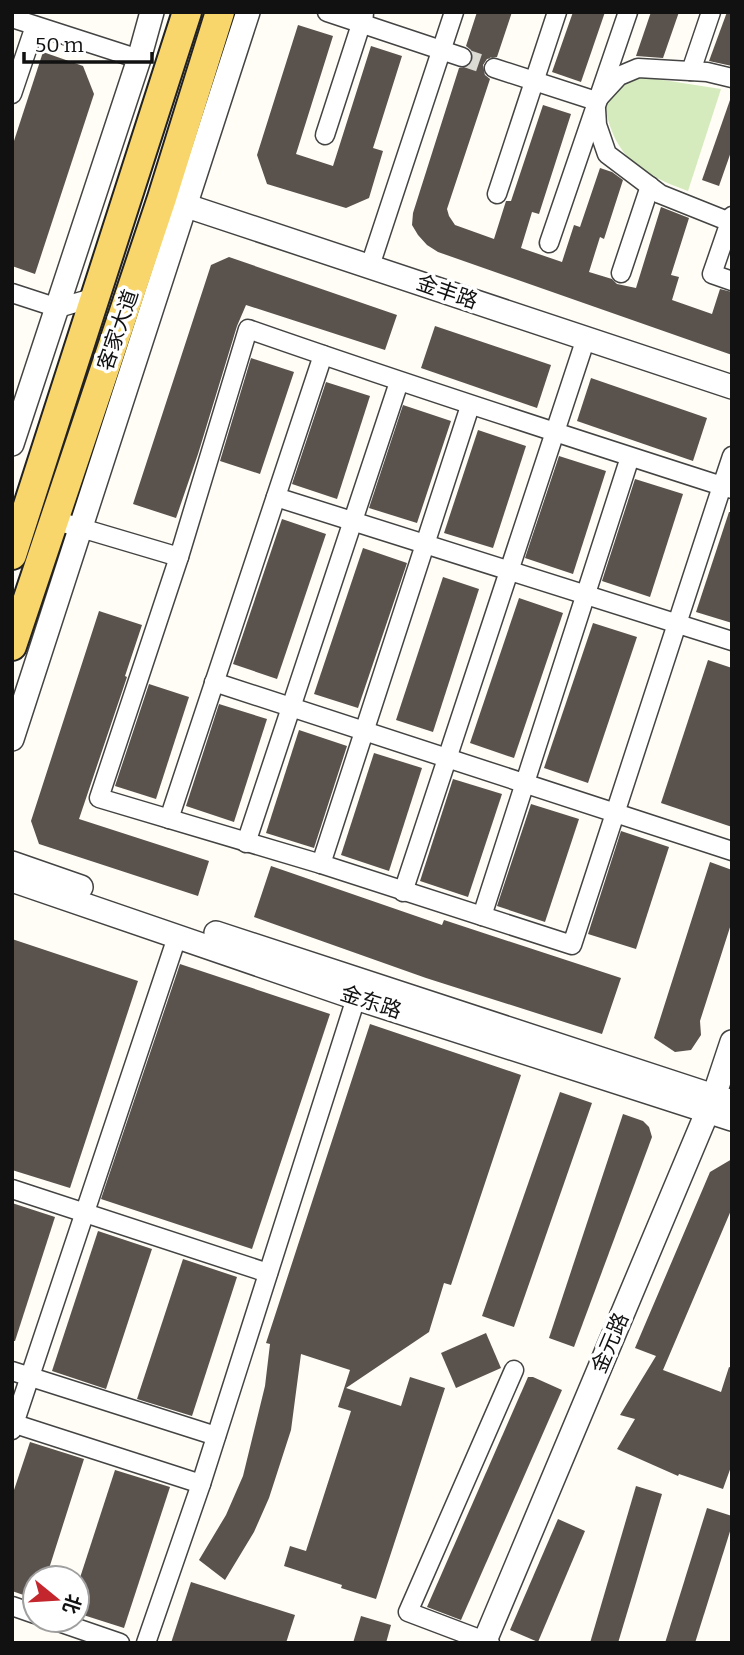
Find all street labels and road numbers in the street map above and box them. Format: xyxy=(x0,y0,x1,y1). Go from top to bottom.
street label: 金丰路 xyxy=(413,269,481,315)
street label: 客家大道 xyxy=(92,286,144,374)
street label: 金东路 xyxy=(337,980,405,1024)
street label: 金元路 xyxy=(586,1309,634,1377)

